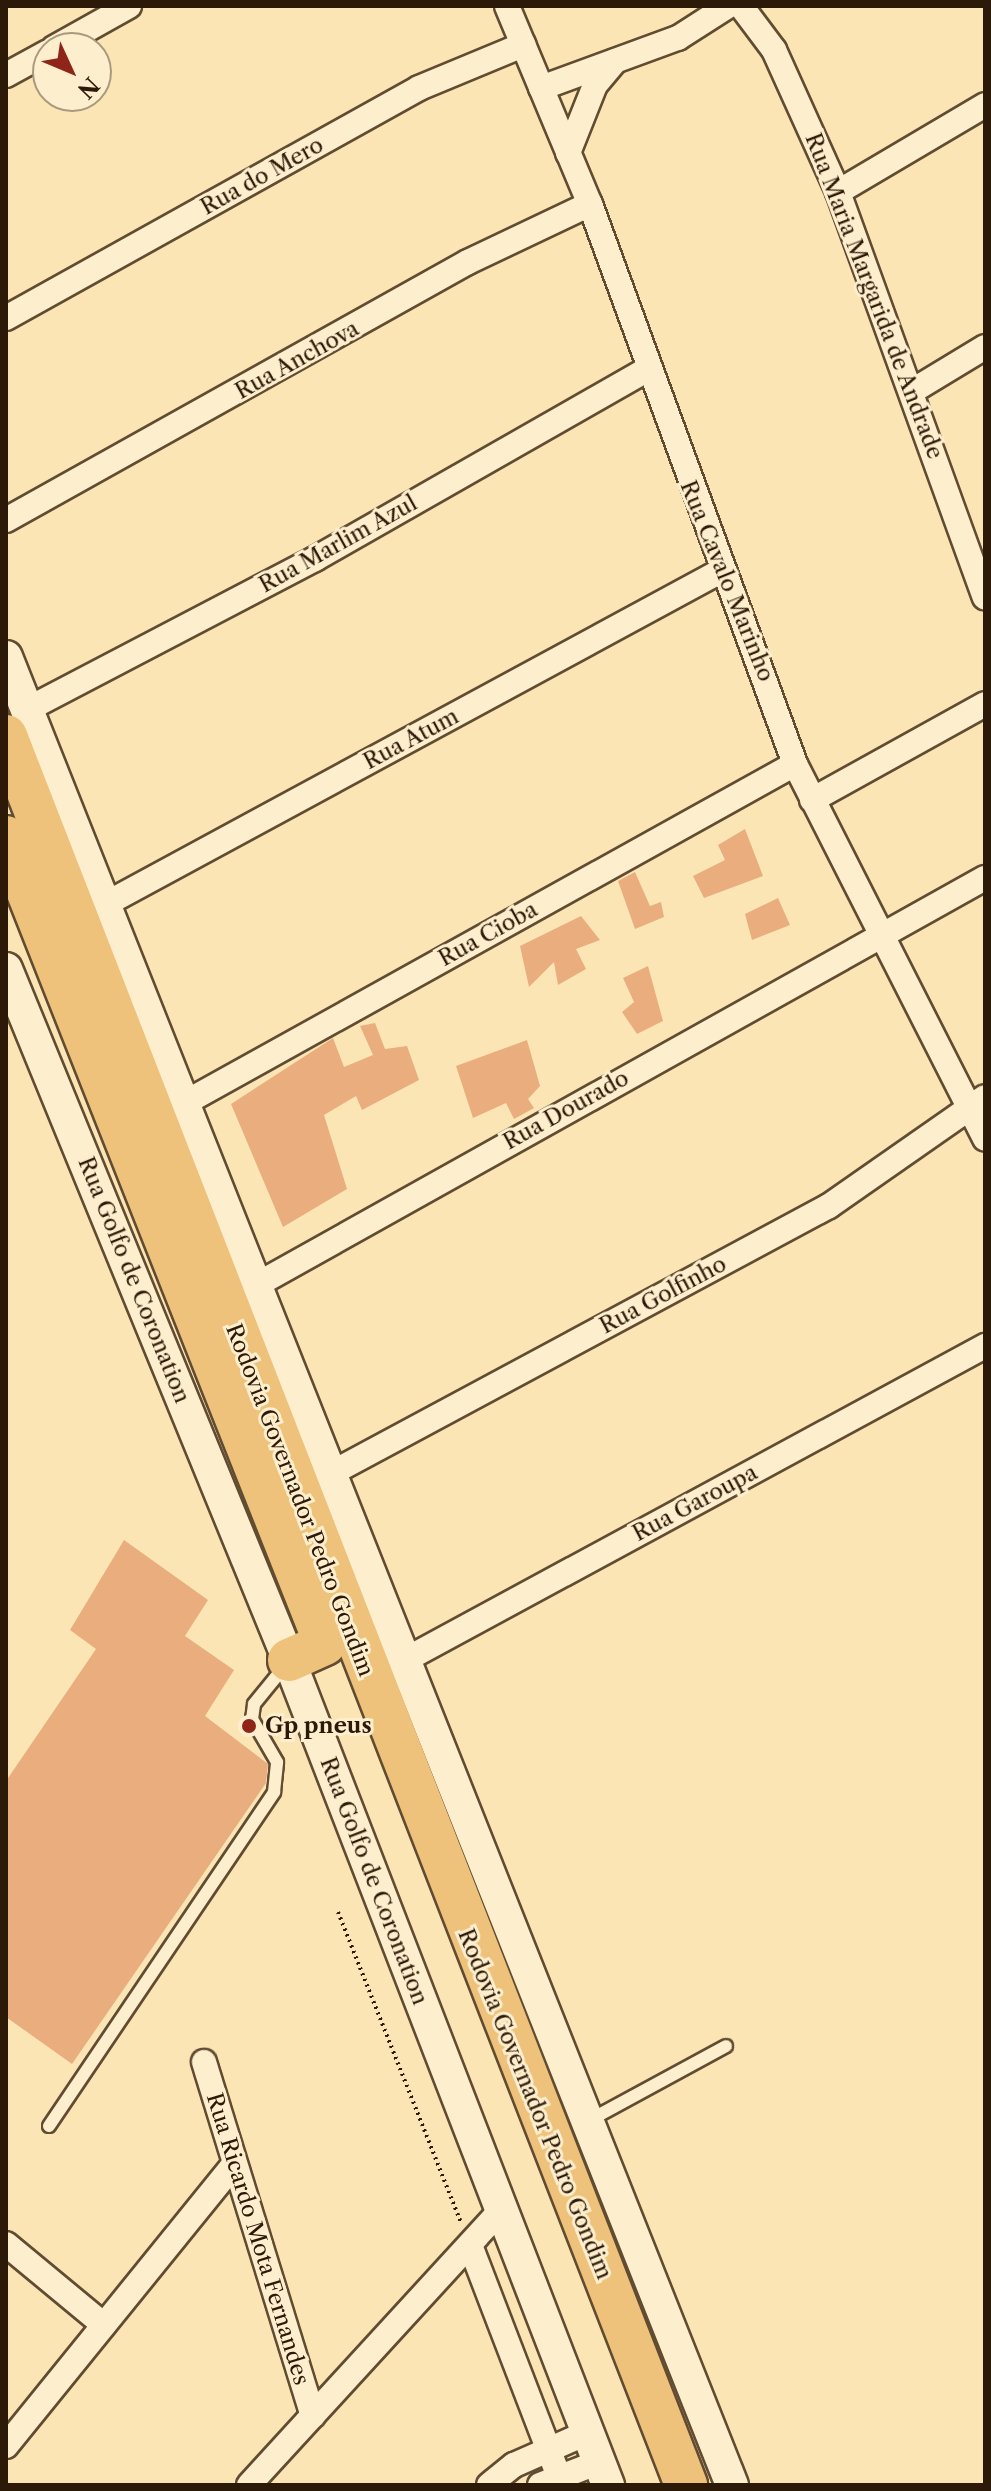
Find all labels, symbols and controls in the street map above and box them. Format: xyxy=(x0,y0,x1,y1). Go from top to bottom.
north arrow xyxy=(32,32,112,112)
text: N xyxy=(72,71,105,104)
street label: Rua Maria Margarida de Andrade xyxy=(799,129,949,463)
street label: Rua do Mero xyxy=(196,131,328,221)
street label: Rua Anchova xyxy=(230,315,364,405)
street label: Rua Cavalo Marinho xyxy=(675,477,779,685)
street label: Rua Marlim Azul xyxy=(254,489,422,599)
street label: Rua Atum xyxy=(358,703,464,775)
street label: Rua Cioba xyxy=(434,896,542,972)
street label: Rua Dourado xyxy=(499,1065,633,1155)
street label: Rua Golfo de Coronation xyxy=(72,1153,196,1407)
street label: Rua Golfinho xyxy=(595,1251,731,1339)
street label: Rodovia Governador Pedro Gondim xyxy=(220,1320,380,1680)
street label: Rua Garoupa xyxy=(628,1459,762,1547)
place label: Gp pneus xyxy=(265,1713,372,1739)
marker: Gp pneus xyxy=(240,1717,258,1735)
street label: Rua Golfo de Coronation xyxy=(314,1753,434,2009)
street label: Rodovia Governador Pedro Gondim xyxy=(452,1925,618,2283)
street label: Rua Ricardo Mota Fernandes xyxy=(201,2090,315,2388)

